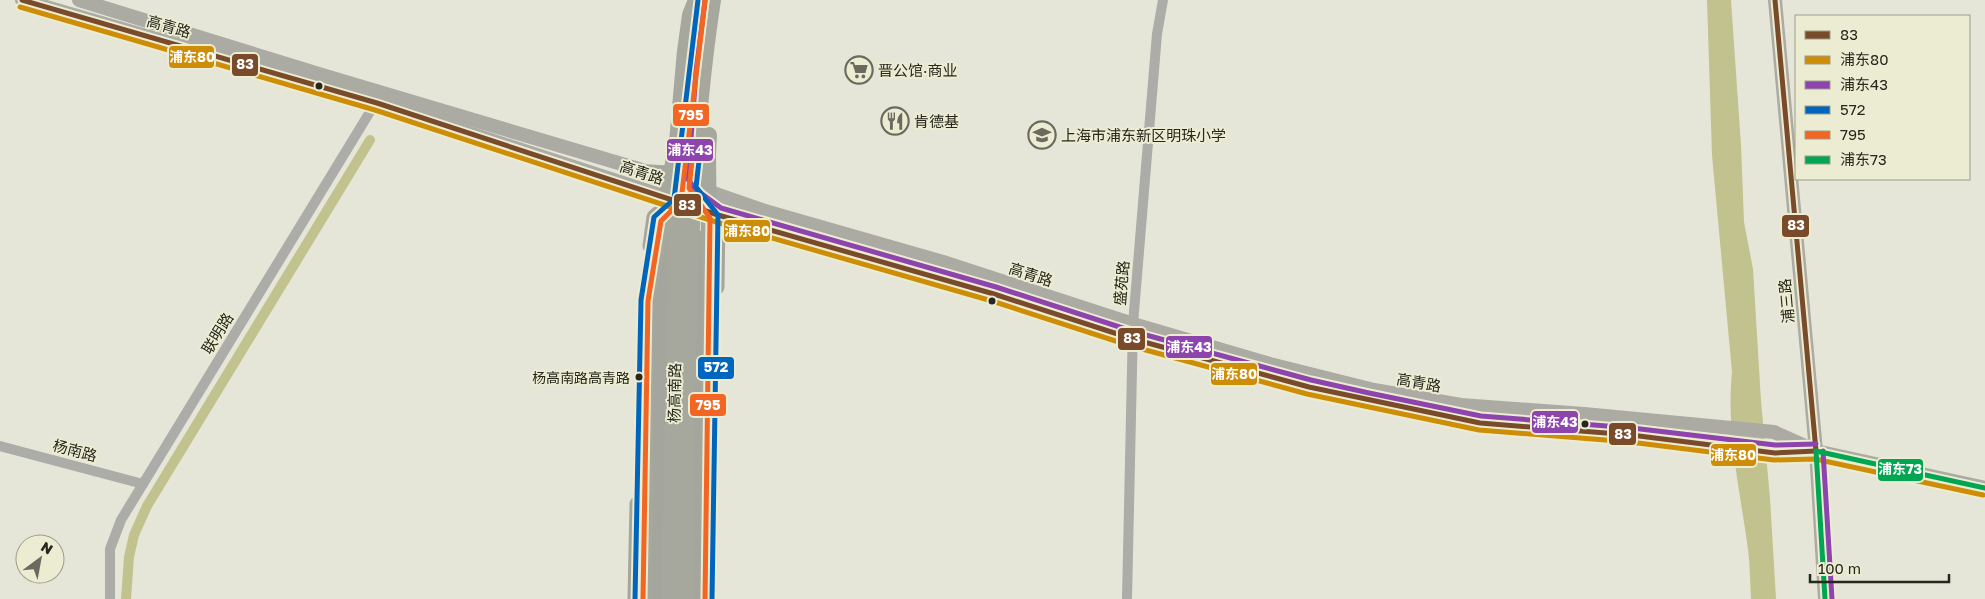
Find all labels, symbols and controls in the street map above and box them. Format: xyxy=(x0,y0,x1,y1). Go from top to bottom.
street label: 高青路 xyxy=(145,11,193,41)
legend xyxy=(1795,15,1970,180)
text: 83 xyxy=(1840,25,1858,43)
line badge: 浦东80 xyxy=(168,45,215,69)
text: 浦东80 xyxy=(169,48,215,65)
text: 浦东80 xyxy=(1840,50,1888,68)
line badge: 83 xyxy=(231,53,259,77)
text: 83 xyxy=(236,55,254,72)
supermarket icon: 晋公馆·商业 xyxy=(844,55,874,85)
place label: 晋公馆·商业 xyxy=(878,61,958,79)
text: 浦东43 xyxy=(1840,75,1888,93)
unlabelled marker xyxy=(314,81,324,91)
text: 572 xyxy=(1840,100,1865,118)
line badge: 795 xyxy=(672,103,710,127)
text: 795 xyxy=(678,106,704,123)
restaurant icon: 肯德基 xyxy=(880,106,910,136)
place label: 肯德基 xyxy=(914,112,959,130)
school or university icon: 上海市浦东新区明珠小学 xyxy=(1027,120,1057,150)
text: 795 xyxy=(1840,125,1866,143)
place label: 上海市浦东新区明珠小学 xyxy=(1061,126,1226,144)
line badge: 浦东43 xyxy=(666,138,714,162)
text: 浦东43 xyxy=(667,141,713,158)
text: 浦东73 xyxy=(1840,150,1887,168)
street label: 高青路 xyxy=(618,156,666,188)
line badge: 83 xyxy=(673,193,702,217)
text: 83 xyxy=(678,196,696,213)
line badge: 83 xyxy=(1781,214,1810,238)
text: 83 xyxy=(1787,216,1805,233)
line badge: 浦东80 xyxy=(723,219,771,243)
text: 浦东80 xyxy=(724,222,770,239)
street label: 高青路 xyxy=(1007,258,1055,290)
street label: 盛苑路 xyxy=(1110,260,1132,306)
street label: 浦三路 xyxy=(1775,278,1797,324)
unlabelled marker xyxy=(987,296,997,306)
street label: 联明路 xyxy=(197,309,237,357)
line badge: 83 xyxy=(1117,327,1146,351)
text: 83 xyxy=(1123,329,1141,346)
line badge: 浦东43 xyxy=(1165,335,1213,359)
text: 浦东43 xyxy=(1166,338,1212,355)
line badge: 572 xyxy=(697,356,735,380)
text: 572 xyxy=(704,358,729,375)
line badge: 浦东80 xyxy=(1210,362,1258,386)
street label: 杨高南路 xyxy=(664,363,684,423)
text: 浦东80 xyxy=(1211,365,1257,382)
place label: 杨高南路高青路 xyxy=(532,369,630,386)
street label: 高青路 xyxy=(1395,369,1443,395)
marker: 杨高南路高青路 xyxy=(634,372,644,382)
line badge: 795 xyxy=(689,393,727,417)
text: 795 xyxy=(695,396,721,413)
line badge: 浦东43 xyxy=(1531,410,1579,434)
text: 浦东43 xyxy=(1532,413,1578,430)
unlabelled marker xyxy=(1580,419,1590,429)
line badge: 83 xyxy=(1608,422,1637,446)
text: 83 xyxy=(1614,425,1632,442)
street label: 杨南路 xyxy=(51,435,99,465)
line badge: 浦东80 xyxy=(1710,443,1757,467)
text: 浦东80 xyxy=(1710,446,1756,463)
line badge: 浦东73 xyxy=(1877,458,1924,482)
text: 浦东73 xyxy=(1878,460,1922,477)
north arrow xyxy=(15,534,65,584)
text: N xyxy=(38,538,56,558)
scale bar xyxy=(1810,552,1949,584)
text: 100 m xyxy=(1818,559,1861,577)

